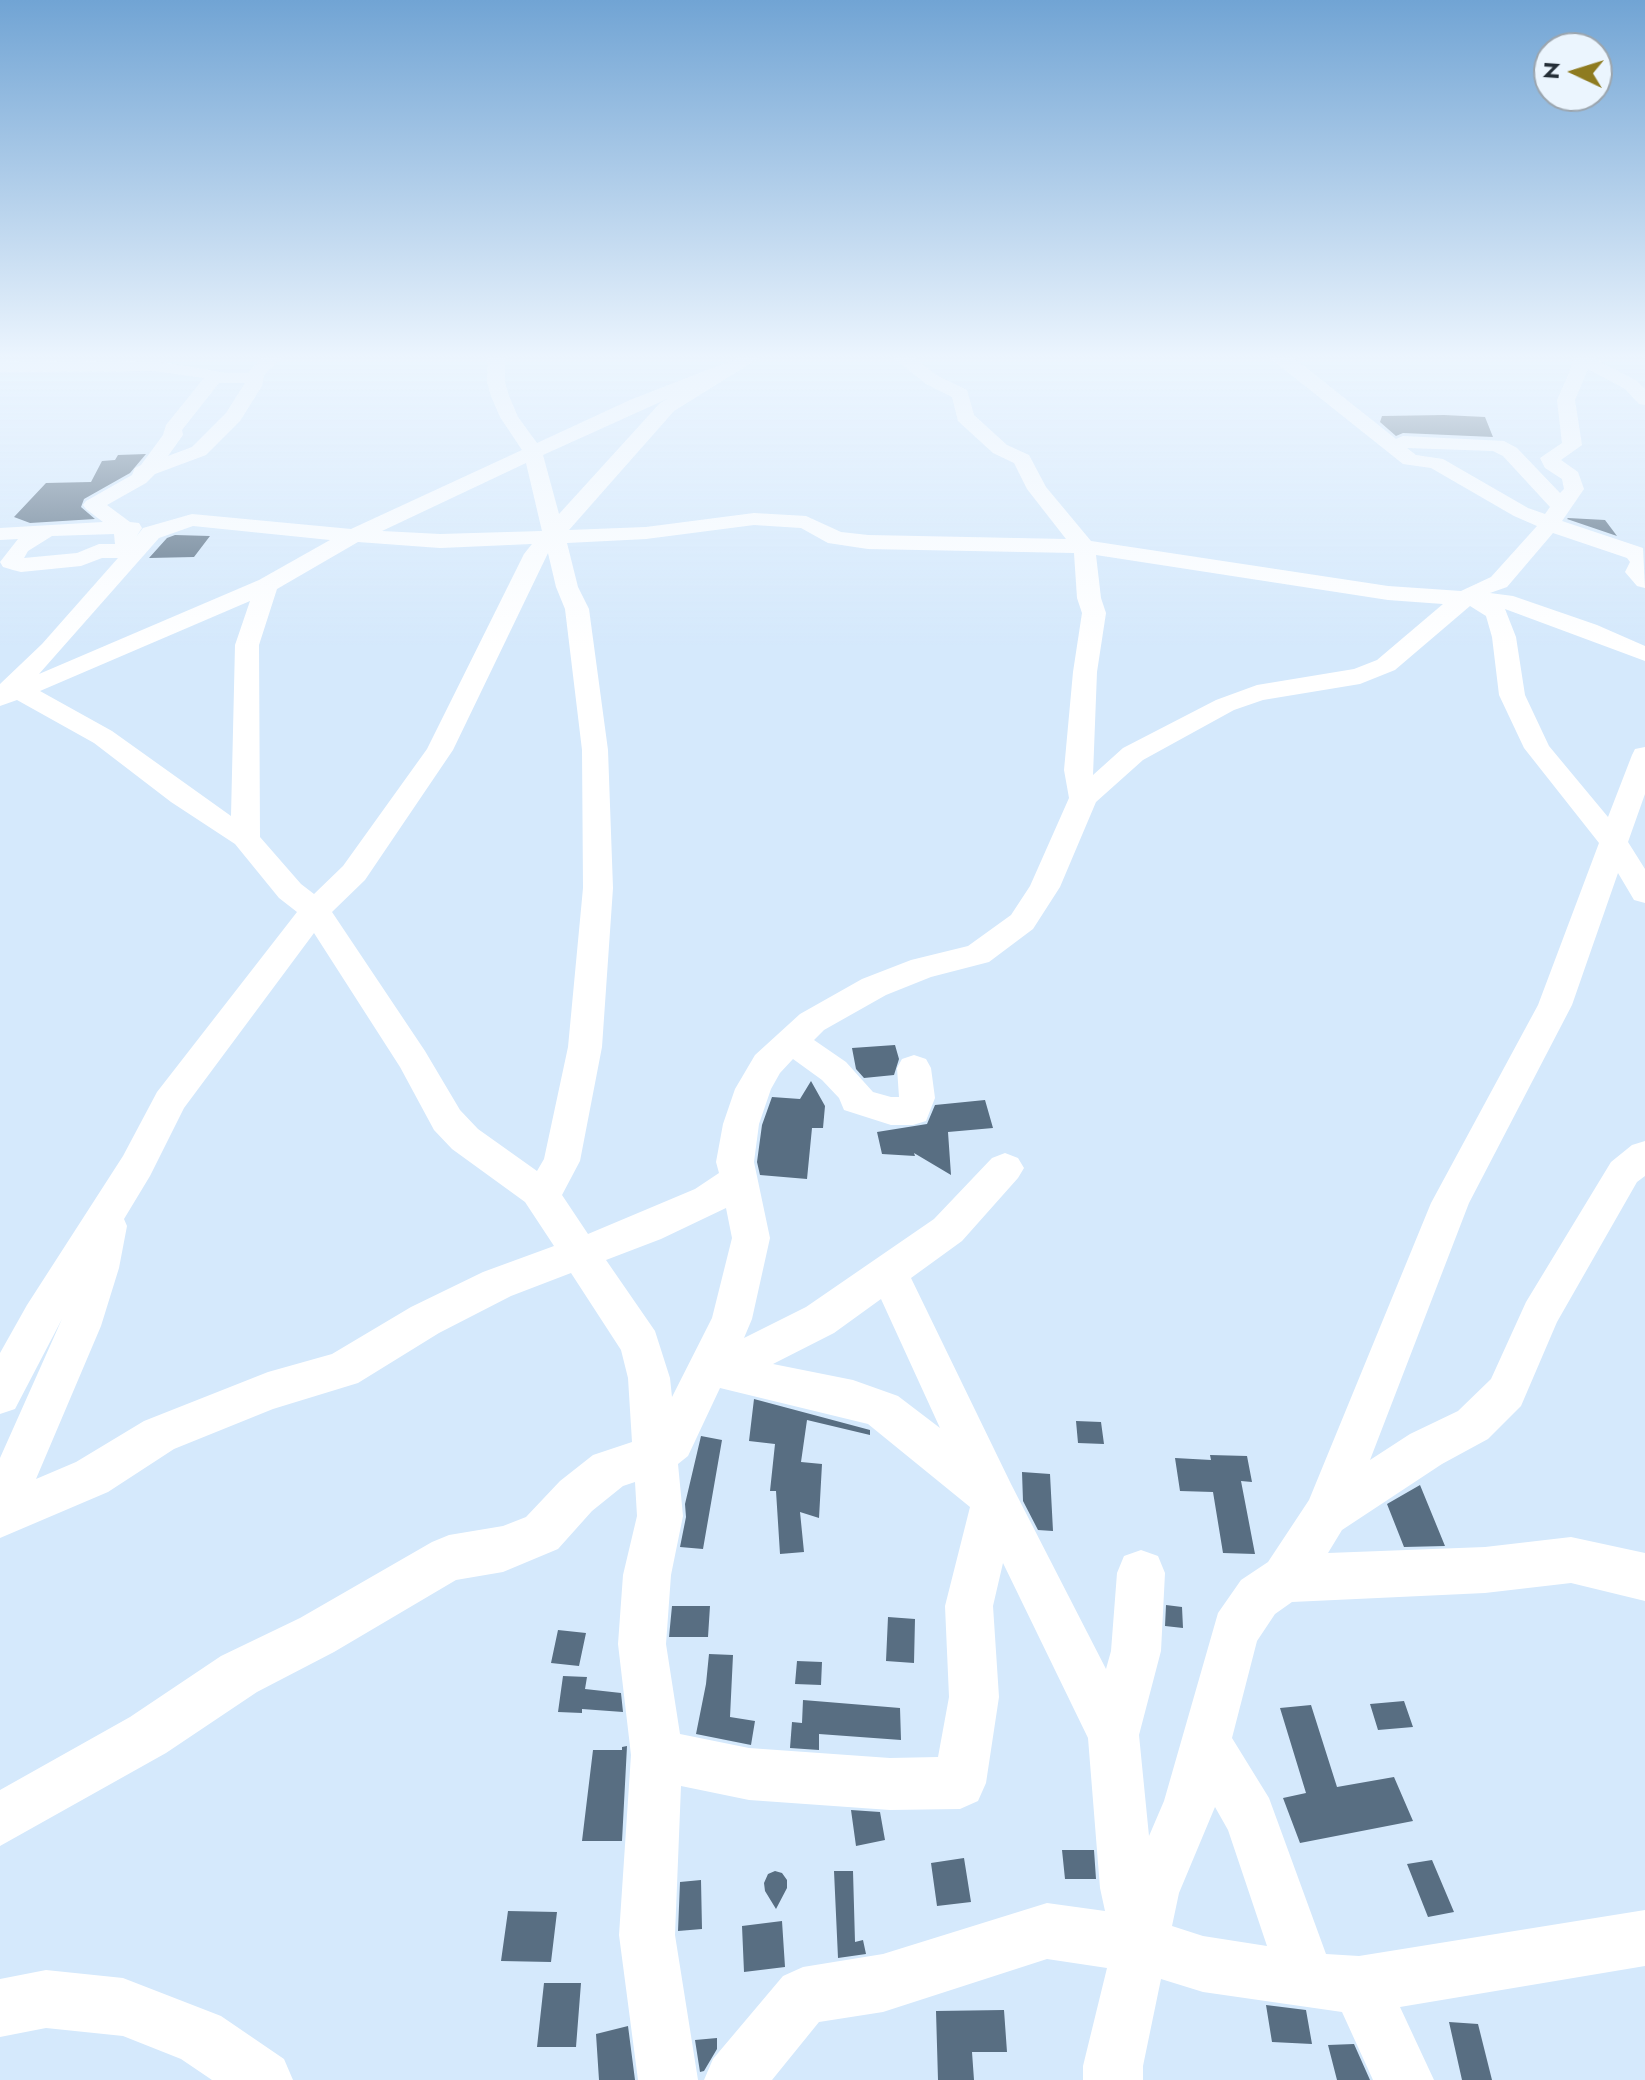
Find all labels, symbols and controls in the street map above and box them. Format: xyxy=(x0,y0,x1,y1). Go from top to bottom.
north arrow xyxy=(1533,32,1613,112)
text: N xyxy=(1534,61,1568,80)

